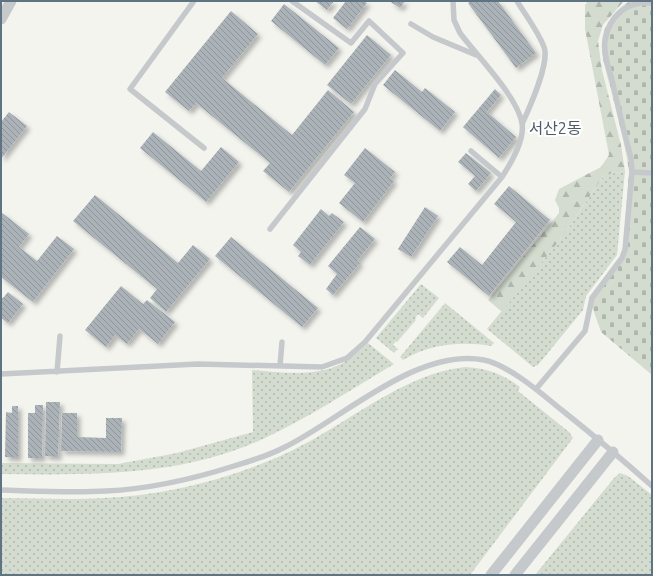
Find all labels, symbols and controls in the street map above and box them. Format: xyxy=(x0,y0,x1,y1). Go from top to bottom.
district label: 서산2동 xyxy=(528,119,582,137)

